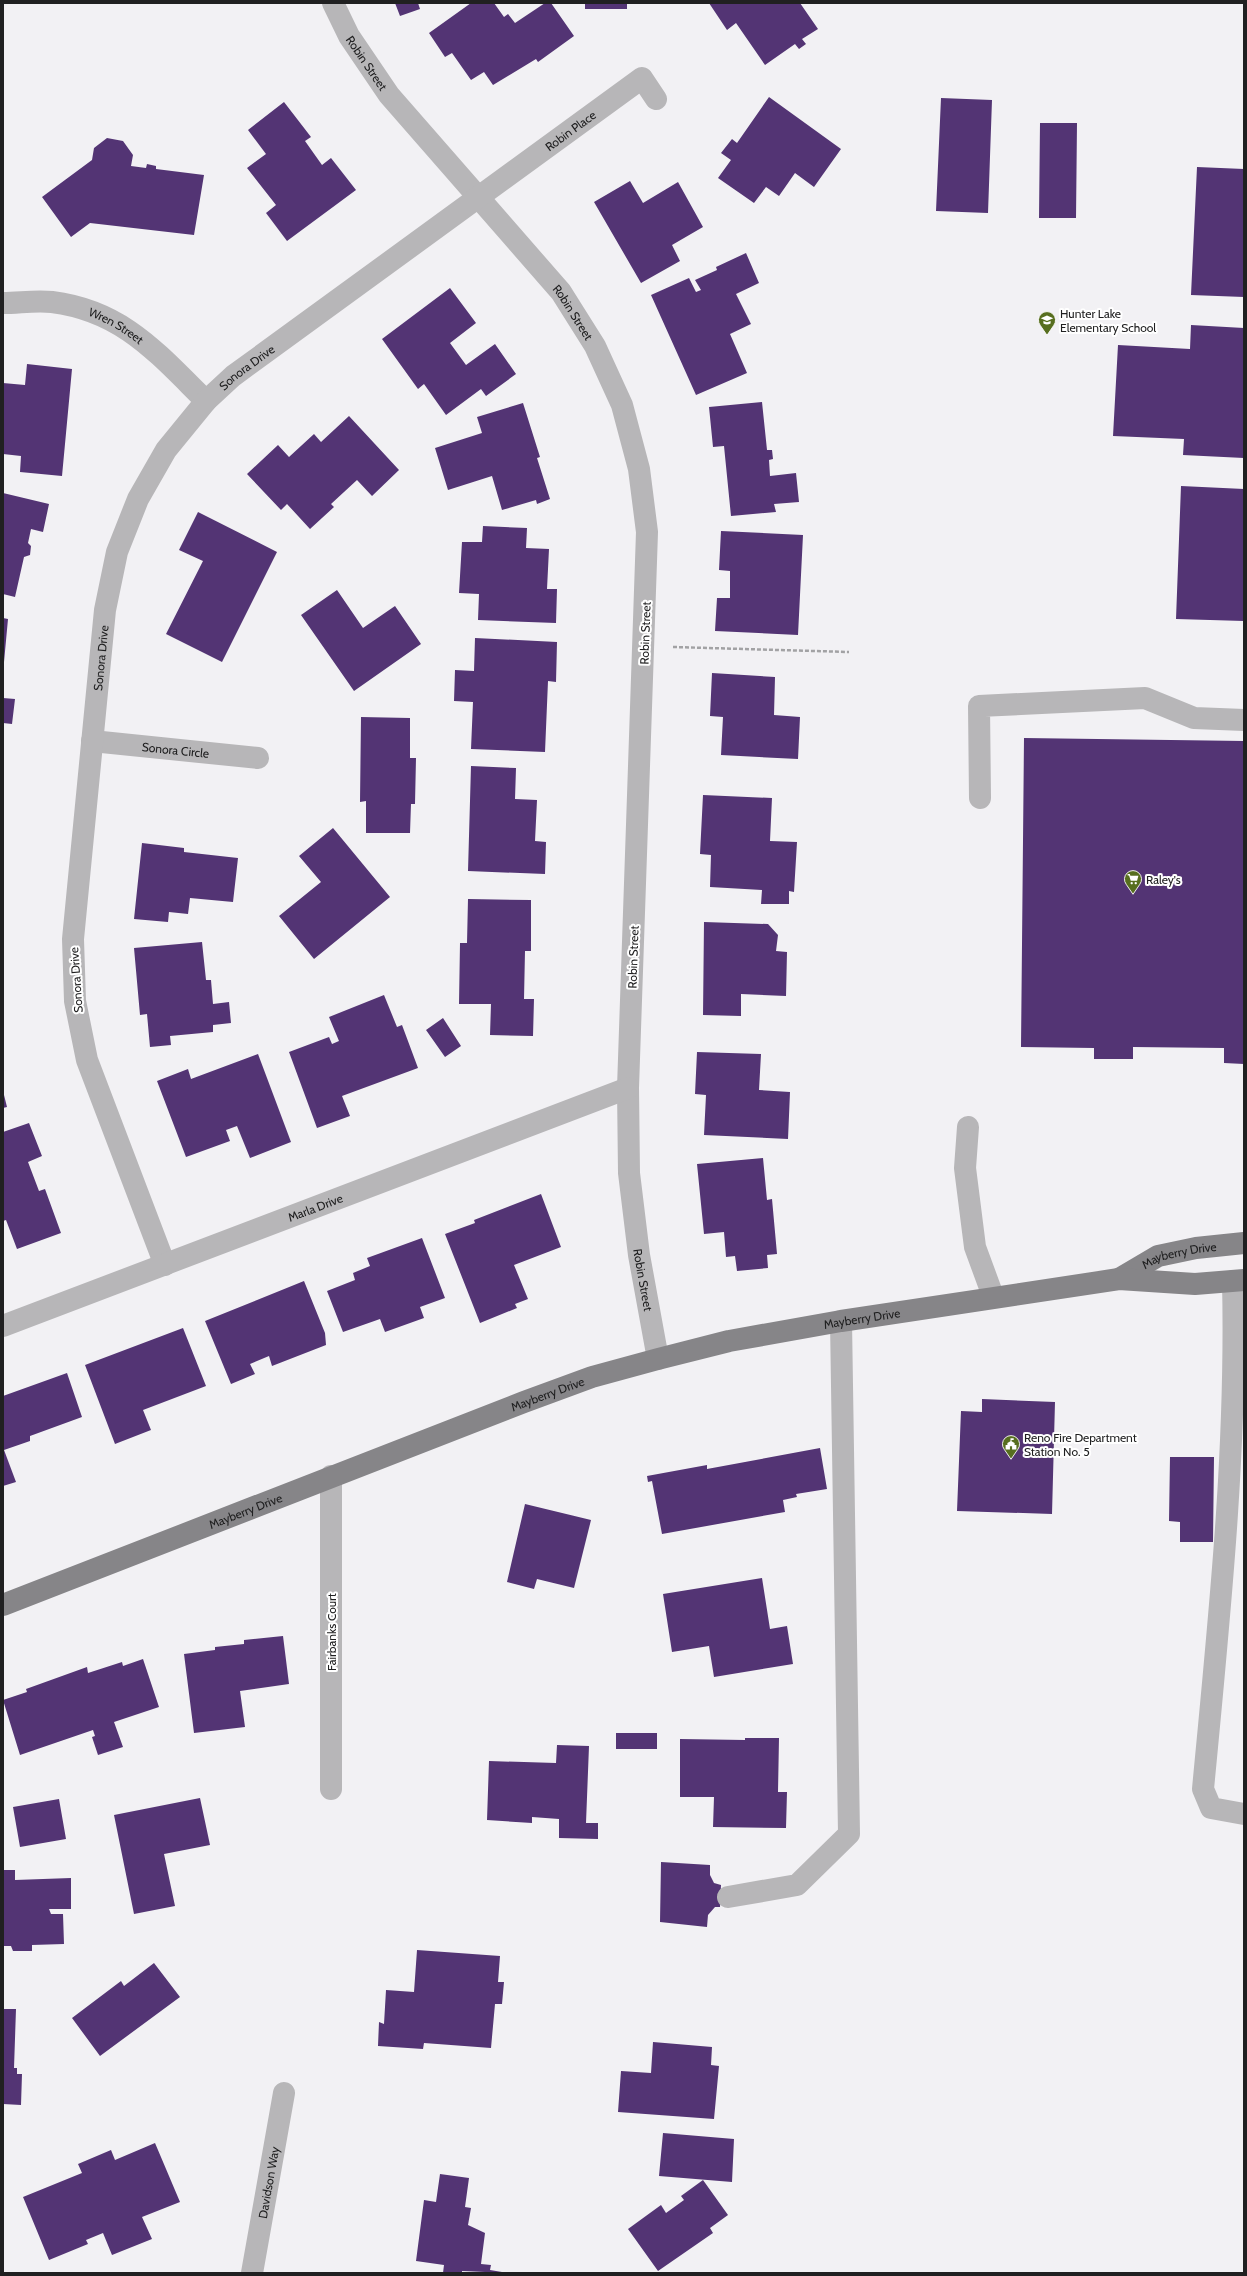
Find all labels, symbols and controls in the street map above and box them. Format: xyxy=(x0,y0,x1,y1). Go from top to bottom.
street label: Robin Street xyxy=(343,32,391,93)
street label: Robin Place xyxy=(542,107,598,154)
street label: Robin Street xyxy=(550,281,597,343)
street label: Wren Street xyxy=(87,304,147,347)
place label: Hunter Lake Elementary School xyxy=(1060,306,1156,335)
school or university icon: Hunter Lake Elementary School xyxy=(1037,310,1057,335)
street label: Sonora Drive xyxy=(216,341,277,393)
street label: Robin Street xyxy=(636,601,654,665)
street label: Sonora Drive xyxy=(90,624,111,692)
street label: Sonora Circle xyxy=(141,739,210,760)
supermarket icon: Raley's xyxy=(1123,869,1143,894)
place label: Raley's xyxy=(1146,872,1181,887)
street label: Robin Street xyxy=(624,925,642,989)
street label: Sonora Drive xyxy=(66,947,86,1013)
street label: Marla Drive xyxy=(286,1190,345,1224)
street label: Mayberry Drive xyxy=(1139,1238,1217,1272)
street label: Robin Street xyxy=(631,1248,657,1312)
street label: Mayberry Drive xyxy=(822,1305,901,1332)
street label: Mayberry Drive xyxy=(508,1373,586,1414)
place label: Reno Fire Department Station No. 5 xyxy=(1024,1430,1137,1459)
public building icon: Reno Fire Department Station No. 5 xyxy=(1001,1434,1021,1459)
street label: Mayberry Drive xyxy=(206,1490,284,1532)
street label: Fairbanks Court xyxy=(324,1593,339,1671)
street label: Davidson Way xyxy=(254,2145,282,2220)

